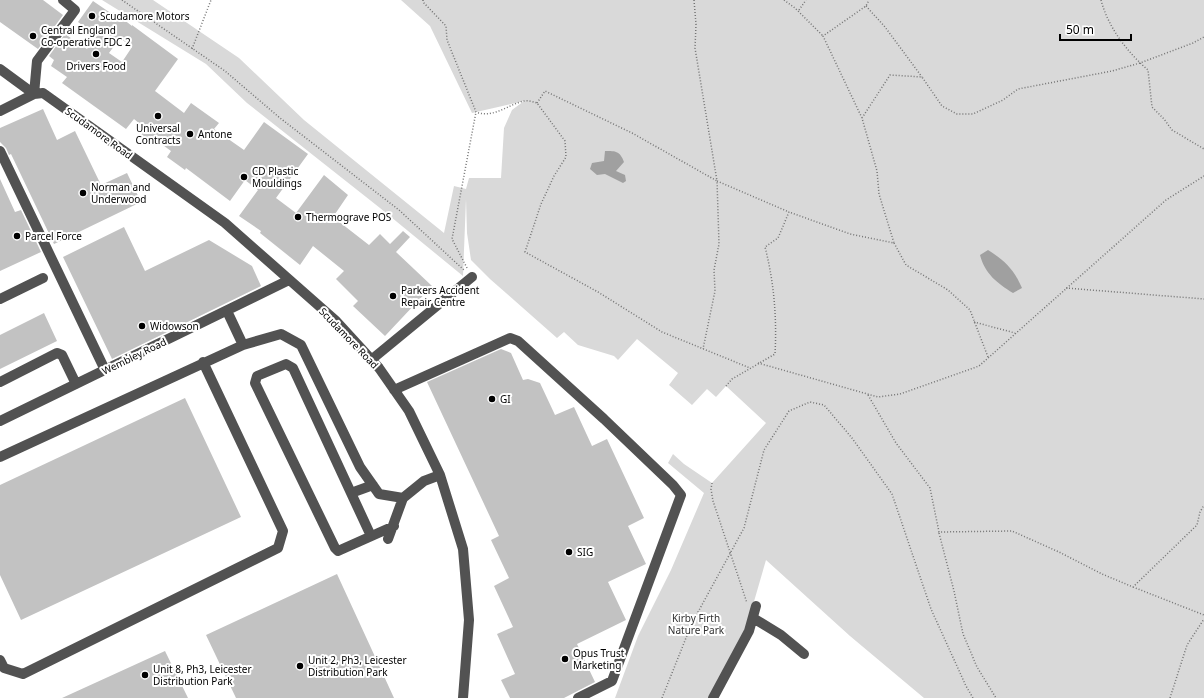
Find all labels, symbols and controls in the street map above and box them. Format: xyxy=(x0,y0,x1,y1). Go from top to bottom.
place label: Scudamore Motors xyxy=(100,9,190,23)
marker: Scudamore Motors xyxy=(87,11,97,21)
scale bar xyxy=(1060,16,1131,42)
text: 50 m xyxy=(1066,21,1094,38)
place label: Central England Co-operative FDC 2 xyxy=(41,23,131,49)
marker: Central England Co-operative FDC 2 xyxy=(28,31,38,41)
marker: Drivers Food xyxy=(91,49,101,59)
place label: Drivers Food xyxy=(66,59,126,73)
street label: Scudamore Road xyxy=(63,104,135,162)
marker: Universal Contracts xyxy=(153,111,163,121)
place label: Universal Contracts xyxy=(136,121,181,147)
place label: Antone xyxy=(198,127,232,141)
marker: Antone xyxy=(185,129,195,139)
place label: CD Plastic Mouldings xyxy=(252,164,302,190)
marker: CD Plastic Mouldings xyxy=(239,172,249,182)
place label: Norman and Underwood xyxy=(91,180,150,206)
marker: Norman and Underwood xyxy=(78,188,88,198)
place label: Thermograve POS xyxy=(306,210,392,224)
marker: Thermograve POS xyxy=(293,212,303,222)
place label: Parcel Force xyxy=(25,229,82,243)
marker: Parcel Force xyxy=(12,231,22,241)
place label: Parkers Accident Repair Centre xyxy=(401,283,480,309)
marker: Parkers Accident Repair Centre xyxy=(388,291,398,301)
street label: Scudamore Road xyxy=(316,304,382,372)
place label: Widowson xyxy=(150,319,199,333)
marker: Widowson xyxy=(137,321,147,331)
street label: Wembley Road xyxy=(99,334,169,378)
place label: GI xyxy=(500,392,511,406)
marker: GI xyxy=(487,394,497,404)
place label: SIG xyxy=(577,545,593,559)
marker: SIG xyxy=(564,547,574,557)
park label: Kirby Firth Nature Park xyxy=(668,611,725,637)
place label: Opus Trust Marketing xyxy=(573,646,625,672)
place label: Unit 2, Ph3, Leicester Distribution Park xyxy=(308,653,407,679)
marker: Opus Trust Marketing xyxy=(560,654,570,664)
marker: Unit 2, Ph3, Leicester Distribution Park xyxy=(295,661,305,671)
place label: Unit 8, Ph3, Leicester Distribution Park xyxy=(153,662,252,688)
marker: Unit 8, Ph3, Leicester Distribution Park xyxy=(140,670,150,680)

